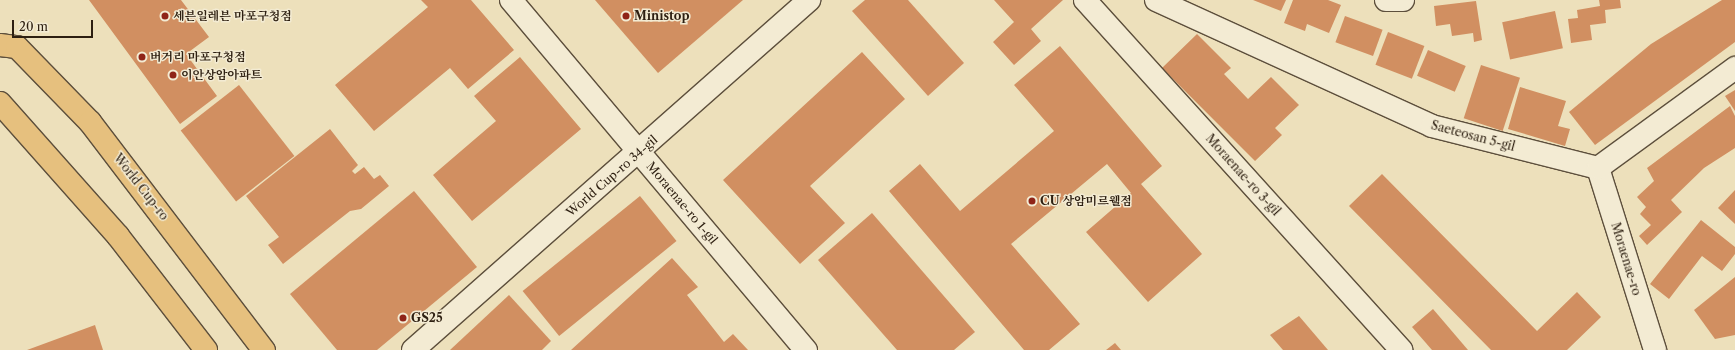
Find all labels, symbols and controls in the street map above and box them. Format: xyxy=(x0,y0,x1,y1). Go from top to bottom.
place label: 세븐일레븐 마포구청점 xyxy=(173,9,292,23)
place label: Ministop xyxy=(634,9,690,23)
marker: 세븐일레븐 마포구청점 xyxy=(160,11,170,21)
marker: Ministop xyxy=(621,11,631,21)
scale bar xyxy=(14,12,95,38)
text: 20 m xyxy=(19,19,48,34)
place label: 버거리 마포구청점 xyxy=(150,50,246,64)
marker: 버거리 마포구청점 xyxy=(137,52,147,62)
place label: 이안상암아파트 xyxy=(181,68,262,82)
marker: 이안상암아파트 xyxy=(168,70,178,80)
street label: Saeteosan 5-gil xyxy=(1429,118,1517,154)
street label: Moraenae-ro 3-gil xyxy=(1203,131,1283,219)
street label: World Cup-ro 34-gil xyxy=(563,132,661,220)
street label: World Cup-ro xyxy=(111,151,171,223)
street label: Moraenae-ro 1-gil xyxy=(643,159,721,247)
place label: CU 상암미르웰점 xyxy=(1040,194,1132,208)
marker: CU 상암미르웰점 xyxy=(1027,196,1037,206)
street label: Moraenae-ro xyxy=(1608,221,1644,297)
place label: GS25 xyxy=(411,311,443,325)
marker: GS25 xyxy=(398,313,408,323)

